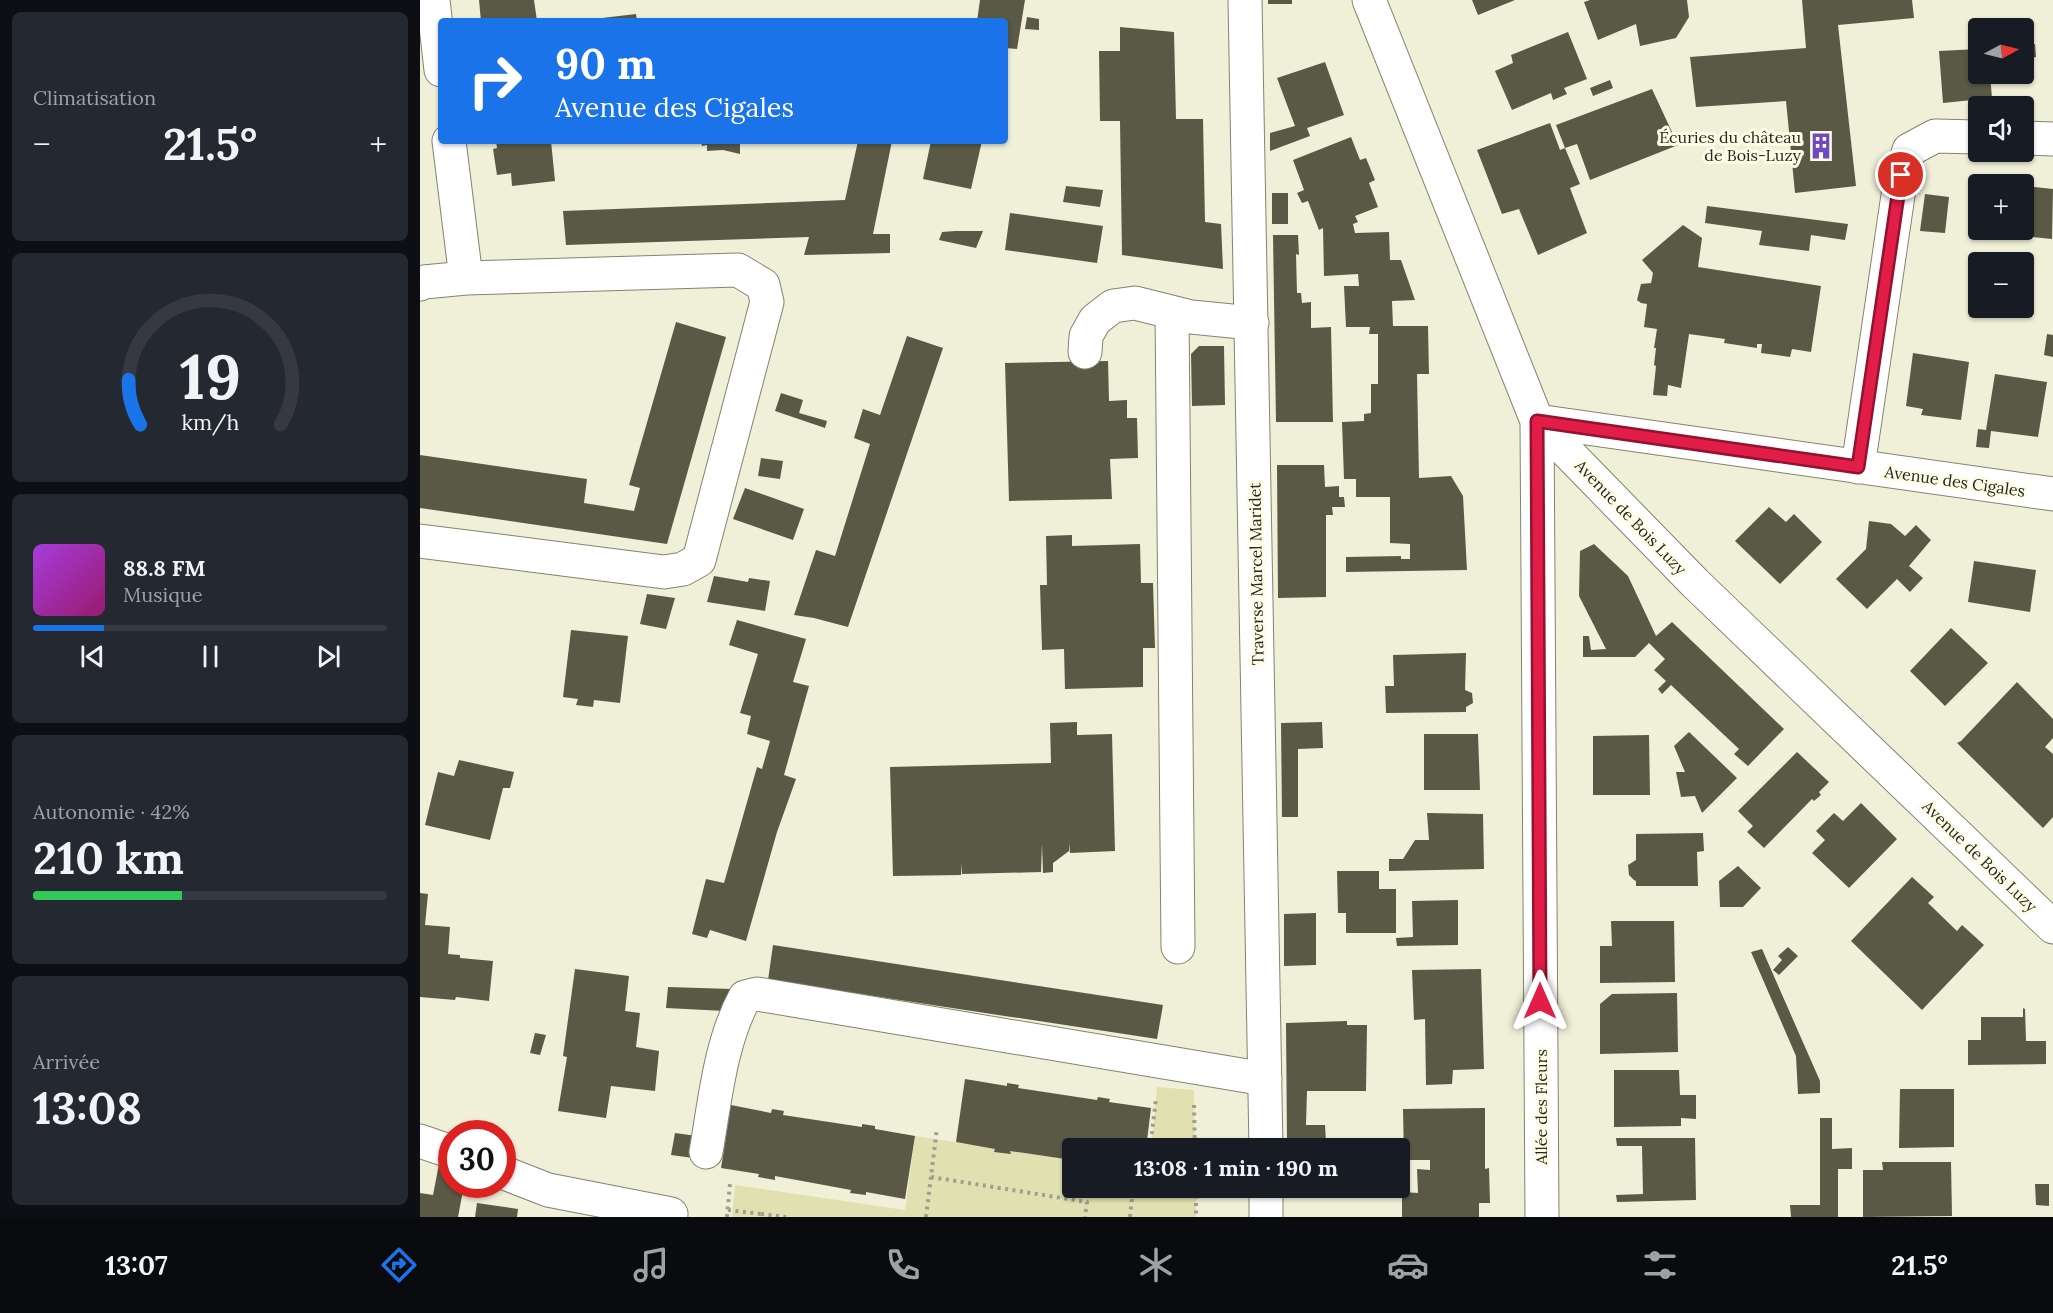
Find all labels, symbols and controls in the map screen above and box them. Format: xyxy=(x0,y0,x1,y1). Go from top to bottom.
north arrow xyxy=(1968,18,2034,84)
map controls xyxy=(1968,18,2034,318)
text: 90 m xyxy=(555,37,656,91)
icon: right xyxy=(456,42,534,120)
text: Climatisation xyxy=(33,85,156,110)
text: Avenue des Cigales xyxy=(555,90,794,124)
button: sound xyxy=(1968,96,2034,162)
text: 21.5° xyxy=(163,115,257,172)
text: − xyxy=(33,123,51,165)
text: + xyxy=(369,123,387,165)
place label: Écuries du château de Bois-Luzy xyxy=(1659,127,1802,165)
building icon: Écuries du château de Bois-Luzy xyxy=(1806,131,1836,161)
pin xyxy=(1875,149,1926,200)
icon: arrive xyxy=(1884,158,1917,191)
button: + xyxy=(1968,174,2034,240)
button: − xyxy=(1968,252,2034,318)
text: 19 xyxy=(179,336,241,416)
text: km/h xyxy=(181,408,239,436)
street label: Avenue de Bois Luzy xyxy=(1570,455,1691,579)
street label: Avenue des Cigales xyxy=(1883,461,2026,501)
street label: Traverse Marcel Maridet xyxy=(1244,482,1268,666)
text: 88.8 FM xyxy=(123,554,206,582)
text: Musique xyxy=(123,582,202,607)
icon: previous xyxy=(76,640,109,673)
icon: pause xyxy=(194,640,227,673)
icon: next xyxy=(312,640,345,673)
street label: Avenue de Bois Luzy xyxy=(1918,795,2042,916)
text: Autonomie · 42% xyxy=(33,799,190,824)
text: 210 km xyxy=(33,829,184,886)
position arrow xyxy=(1508,969,1572,1033)
text: Arrivée xyxy=(33,1049,100,1074)
street label: Allée des Fleurs xyxy=(1531,1049,1551,1166)
text: 13:08 xyxy=(33,1079,142,1136)
speed limit sign: 30 xyxy=(438,1120,516,1198)
text: 13:08 · 1 min · 190 m xyxy=(1134,1154,1338,1182)
icon: directions xyxy=(378,1244,420,1286)
icon: music xyxy=(630,1244,672,1286)
icon: phone xyxy=(882,1244,924,1286)
icon: climate xyxy=(1135,1244,1177,1286)
icon: car xyxy=(1387,1244,1429,1286)
icon: filters xyxy=(1639,1244,1681,1286)
text: 13:07 xyxy=(105,1248,168,1282)
text: 21.5° xyxy=(1891,1248,1948,1282)

